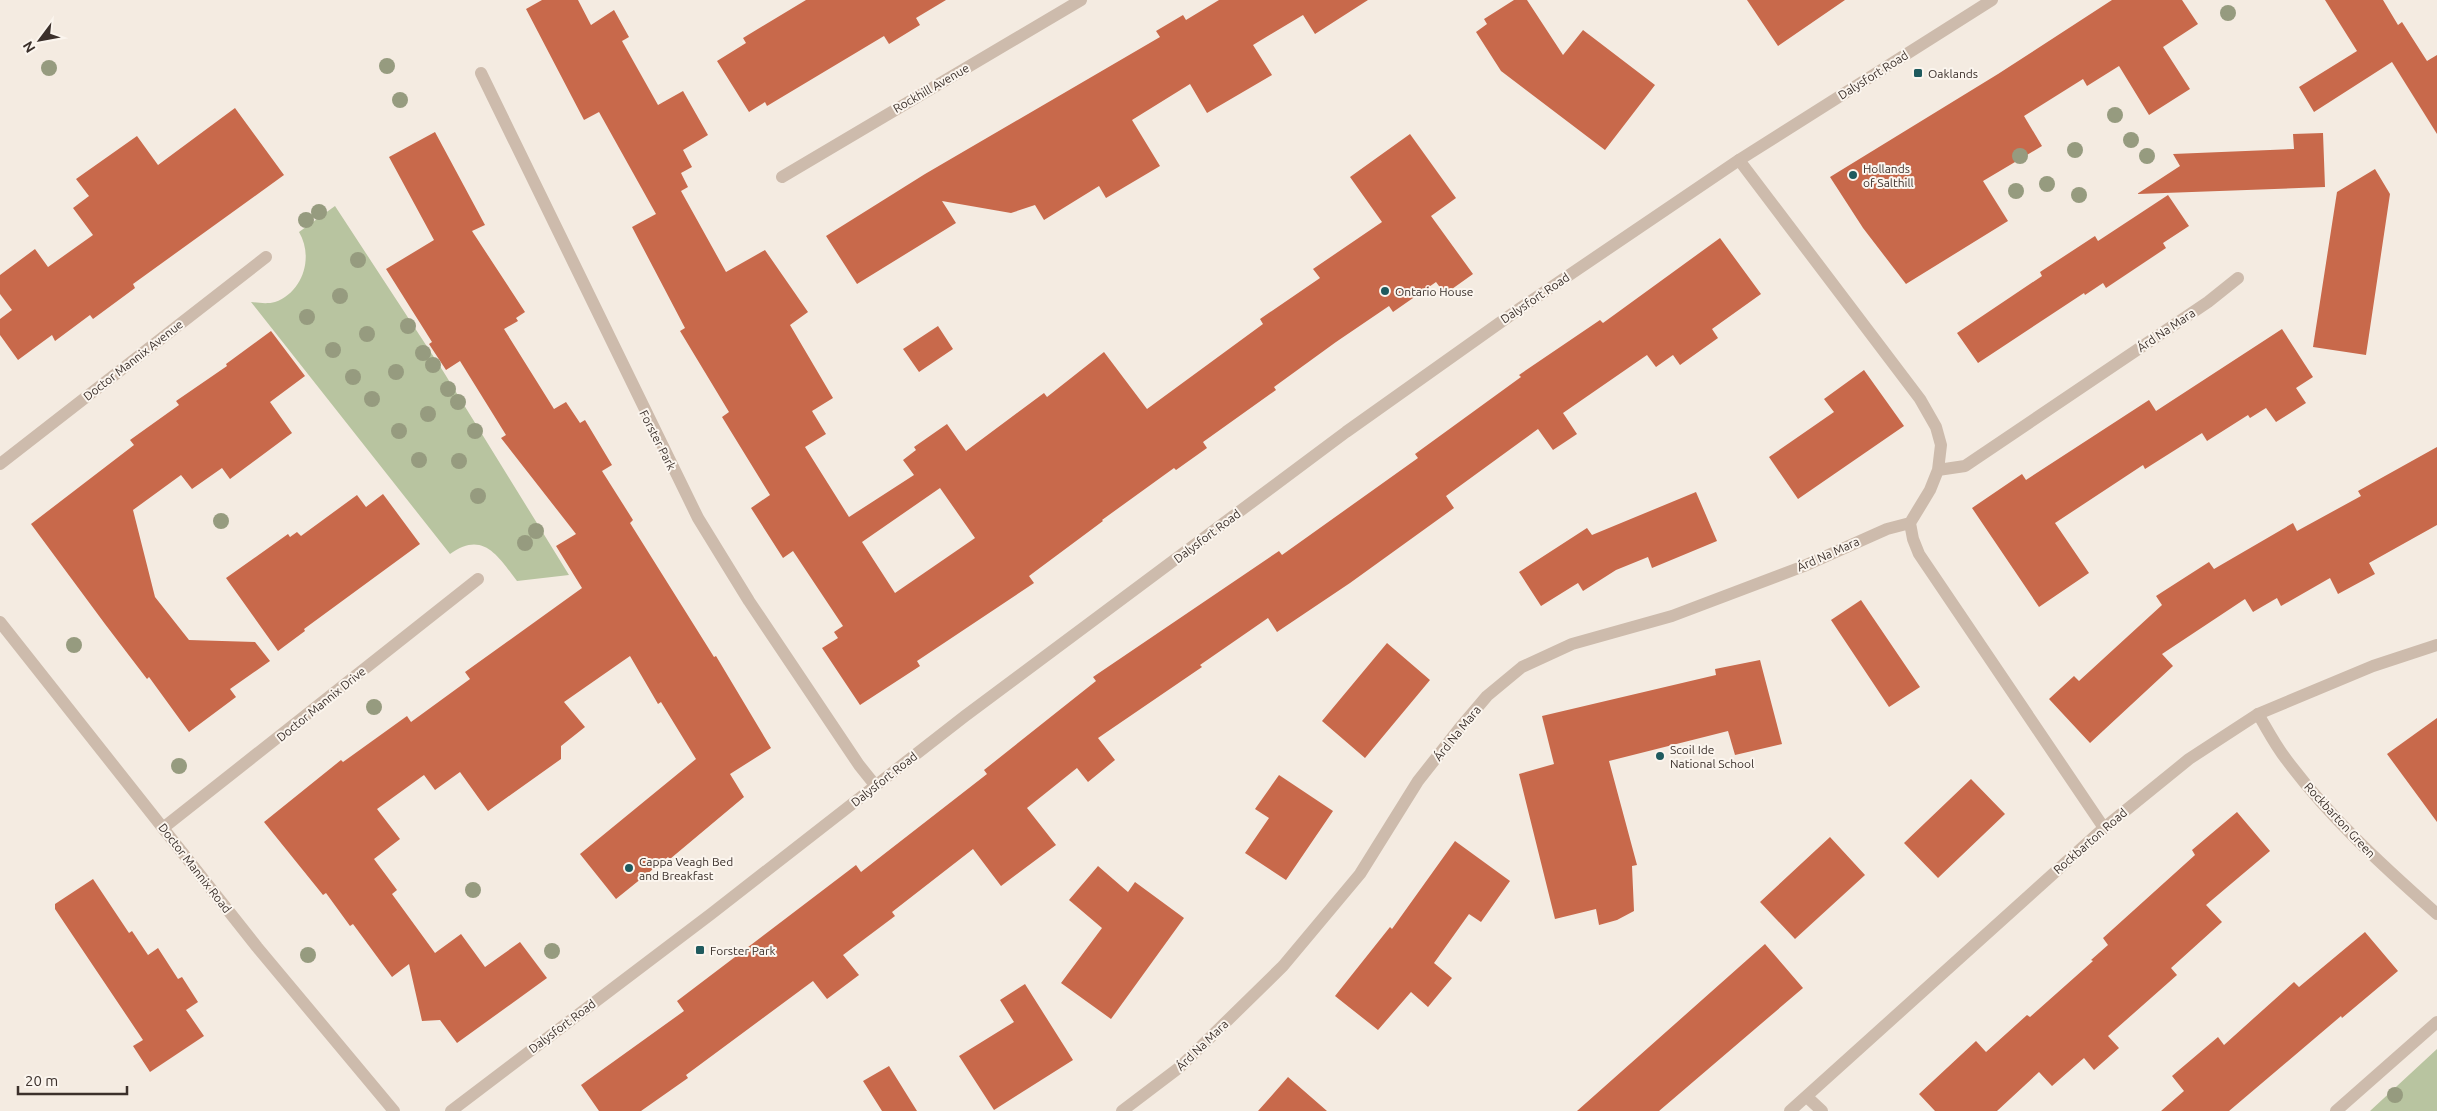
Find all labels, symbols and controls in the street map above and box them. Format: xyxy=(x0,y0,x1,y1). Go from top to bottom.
north arrow xyxy=(15,15,65,65)
text: N xyxy=(19,38,39,56)
street label: Dalysfort Road xyxy=(1836,48,1910,102)
street label: Rockhill Avenue xyxy=(891,61,971,115)
marker: Oaklands xyxy=(1912,67,1924,79)
place label: Oaklands xyxy=(1928,67,1978,80)
place label: Hollands of Salthill xyxy=(1863,162,1914,189)
marker: Hollands of Salthill xyxy=(1847,169,1859,181)
street label: Dalysfort Road xyxy=(1498,270,1572,326)
marker: Ontario House xyxy=(1379,285,1391,297)
place label: Ontario House xyxy=(1395,285,1473,298)
street label: Árd Na Mara xyxy=(2135,306,2197,354)
street label: Doctor Mannix Avenue xyxy=(81,317,185,403)
street label: Forster Park xyxy=(637,408,679,472)
street label: Dalysfort Road xyxy=(1171,507,1243,565)
street label: Árd Na Mara xyxy=(1795,534,1861,574)
street label: Doctor Mannix Drive xyxy=(274,664,368,744)
street label: Árd Na Mara xyxy=(1431,703,1483,763)
place label: Scoil Ide National School xyxy=(1670,743,1754,770)
street label: Dalysfort Road xyxy=(848,749,920,809)
marker: Scoil Ide National School xyxy=(1654,750,1666,762)
street label: Rockbarton Green xyxy=(2302,780,2378,860)
street label: Rockbarton Road xyxy=(2051,806,2129,876)
street label: Doctor Mannix Road xyxy=(156,821,234,915)
place label: Cappa Veagh Bed and Breakfast xyxy=(639,855,733,882)
marker: Cappa Veagh Bed and Breakfast xyxy=(623,862,635,874)
marker: Forster Park xyxy=(694,944,706,956)
place label: Forster Park xyxy=(710,944,776,957)
street label: Dalysfort Road xyxy=(526,997,598,1055)
street label: Árd Na Mara xyxy=(1173,1017,1231,1073)
scale bar xyxy=(18,1064,126,1096)
text: 20 m xyxy=(25,1072,58,1089)

